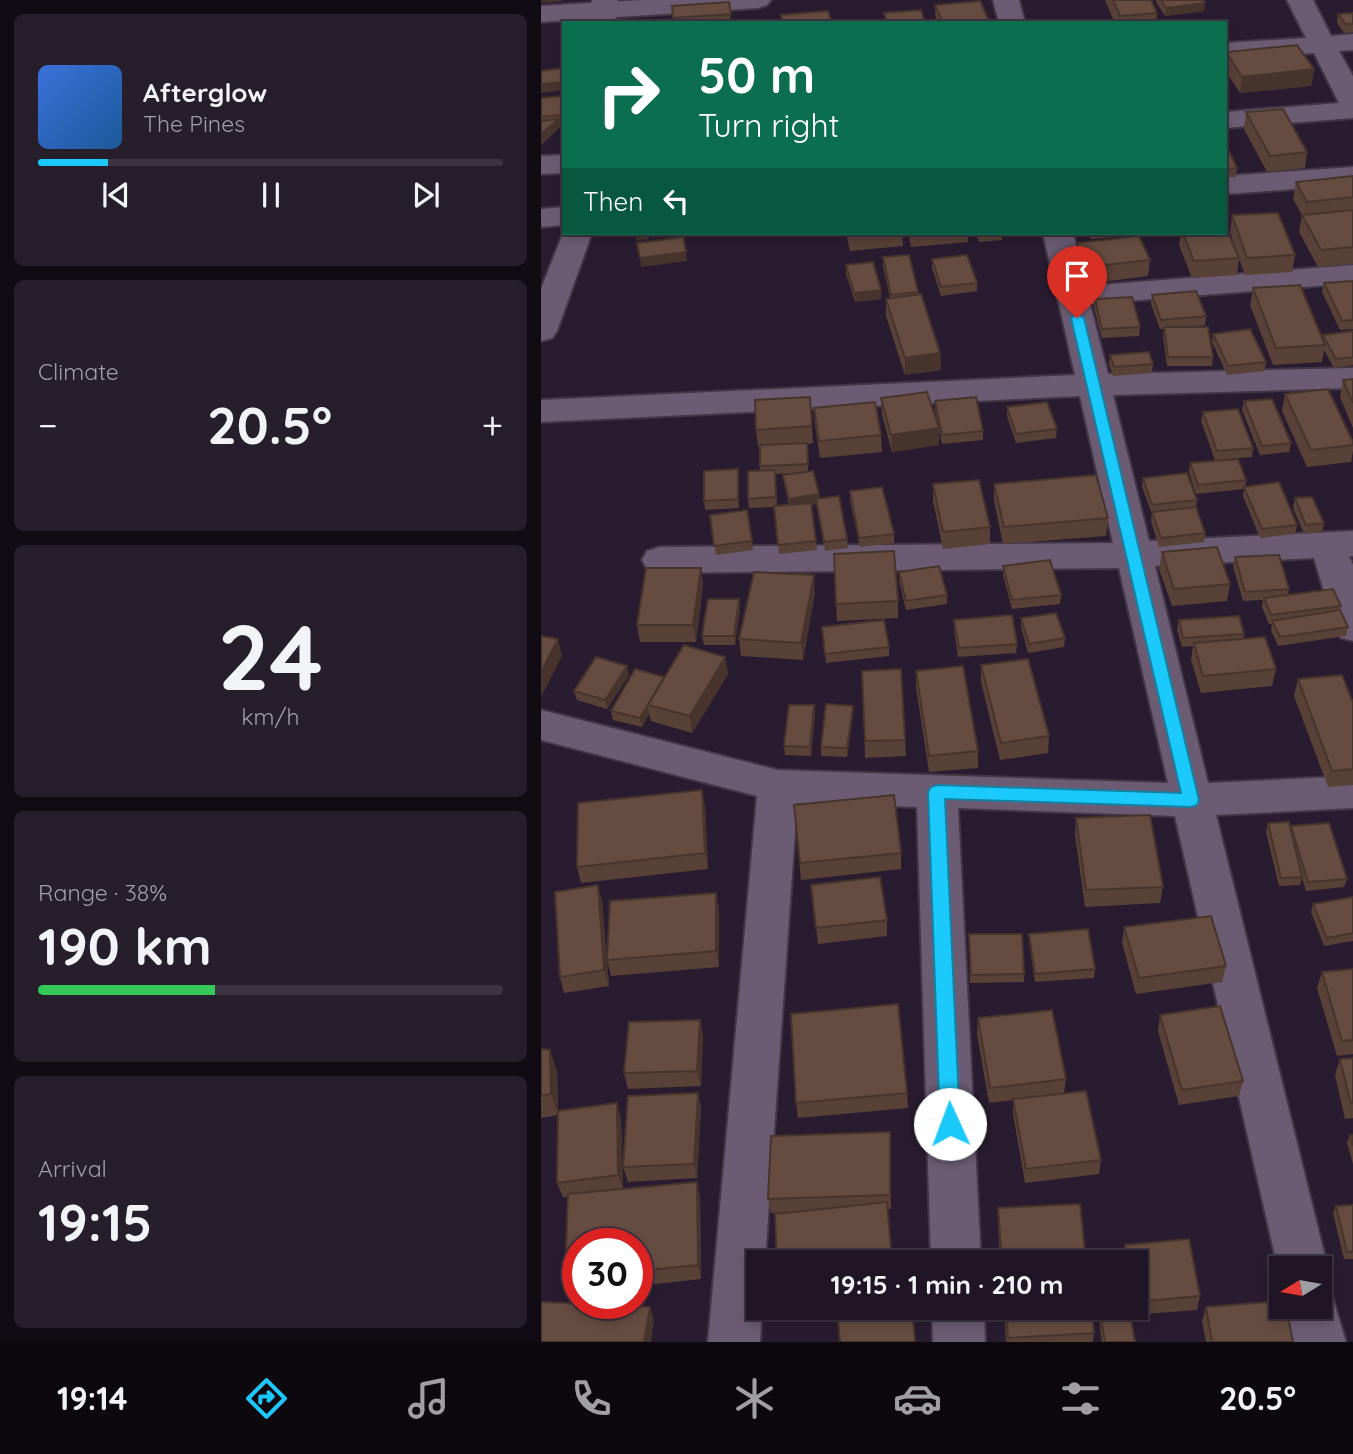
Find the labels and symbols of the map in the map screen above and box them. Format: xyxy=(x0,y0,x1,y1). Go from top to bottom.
pin xyxy=(1047,246,1107,318)
position arrow xyxy=(913,1087,987,1161)
speed limit sign: 30 xyxy=(562,1228,653,1319)
north arrow xyxy=(1269,1256,1332,1320)

